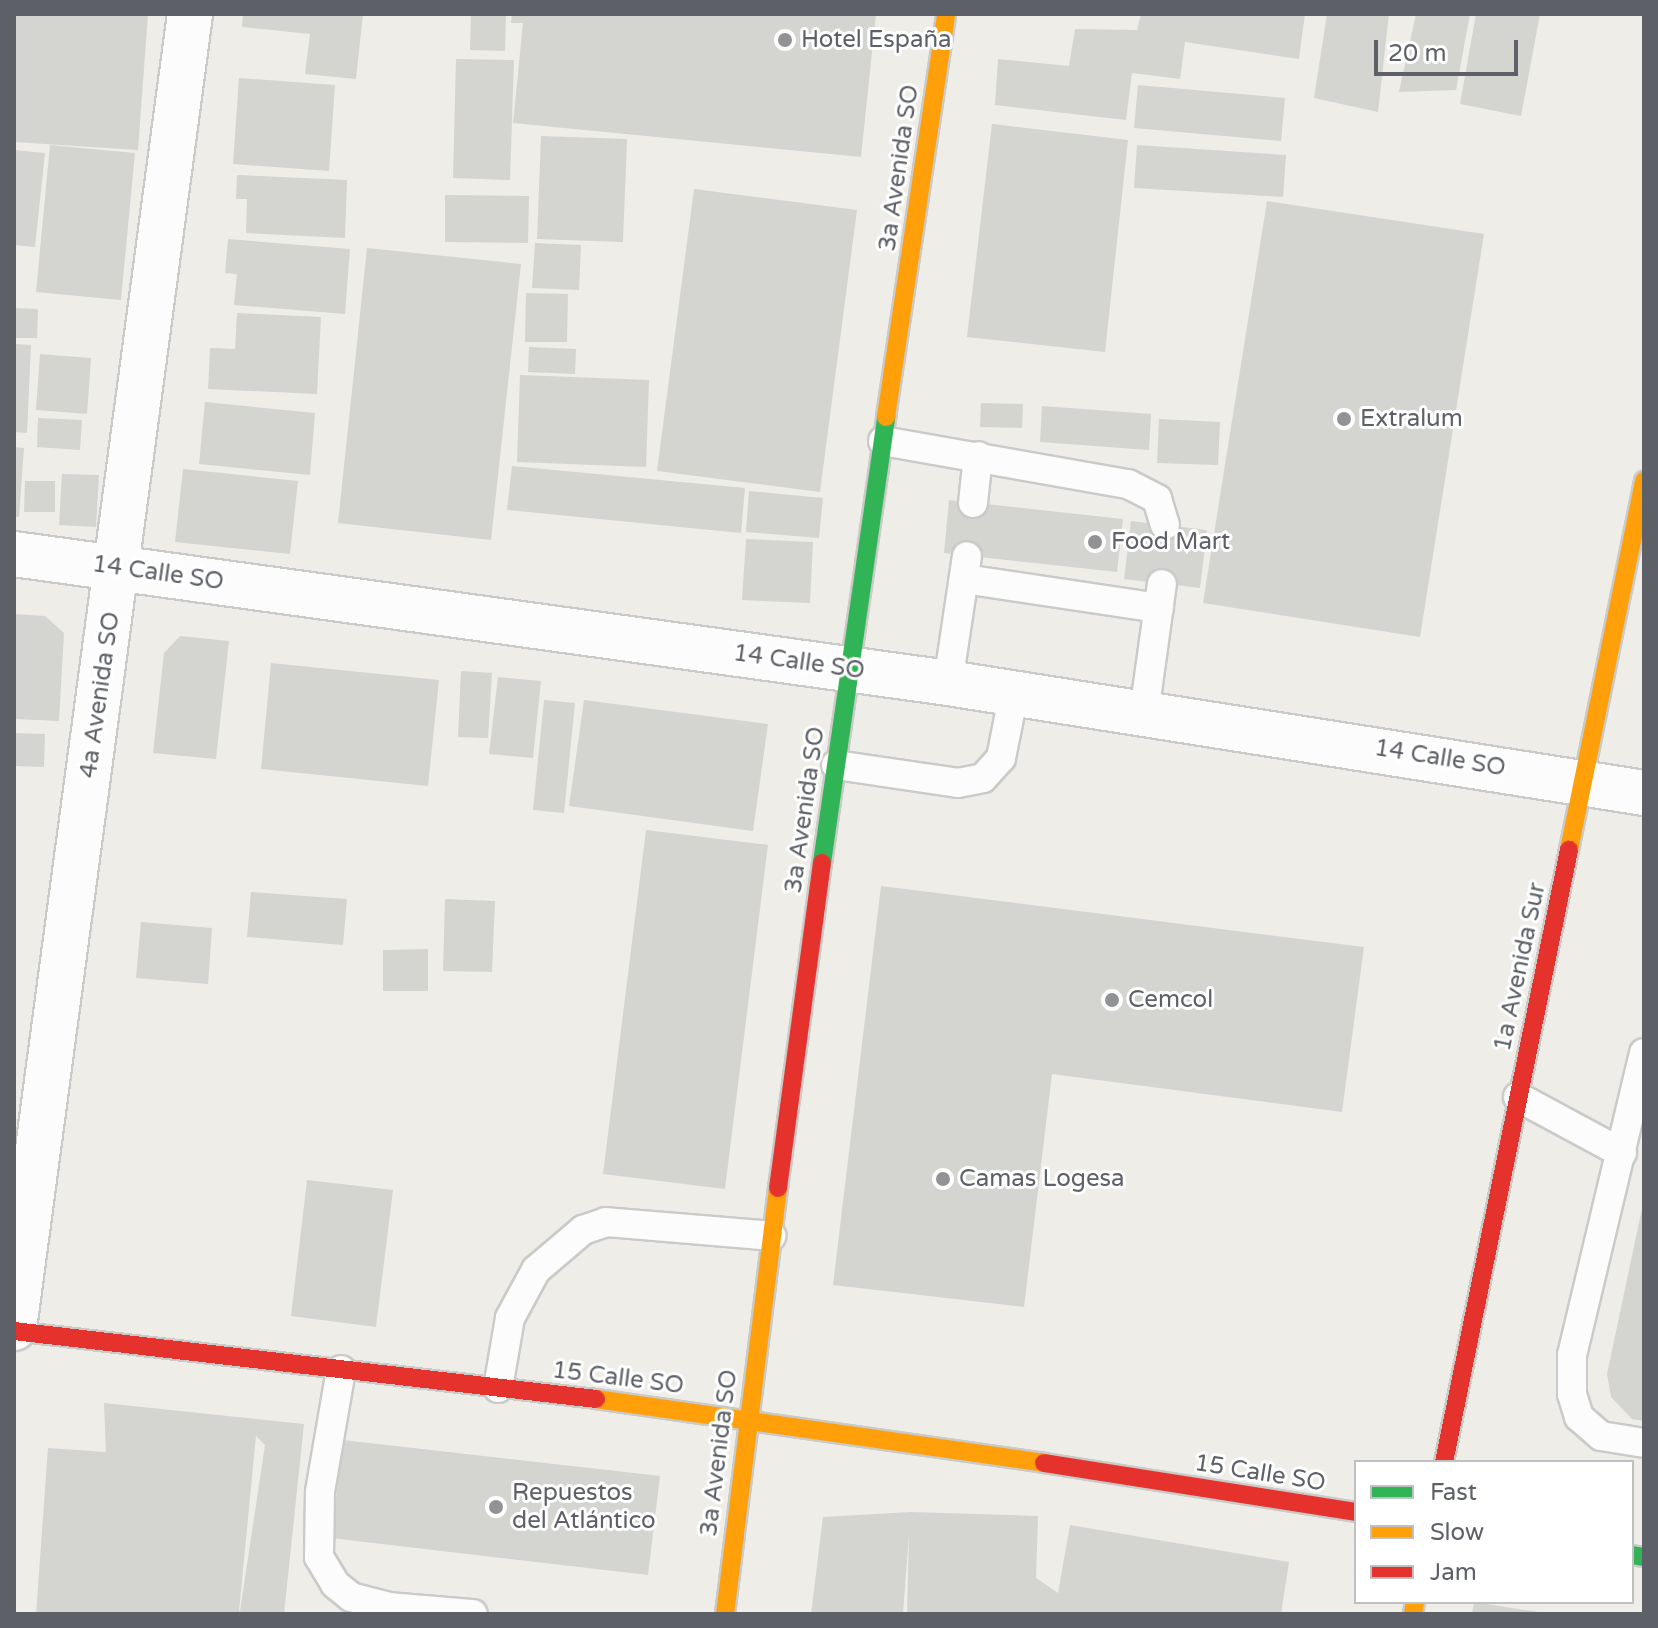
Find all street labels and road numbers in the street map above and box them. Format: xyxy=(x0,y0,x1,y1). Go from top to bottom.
street label: 3a Avenida SO xyxy=(873,83,925,253)
street label: 14 Calle SO xyxy=(90,550,226,596)
street label: 4a Avenida SO xyxy=(74,610,126,780)
street label: 14 Calle SO xyxy=(731,639,867,685)
street label: 3a Avenida SO xyxy=(779,725,831,895)
street label: 14 Calle SO xyxy=(1372,733,1508,783)
street label: 1a Avenida Sur xyxy=(1488,880,1552,1054)
street label: 15 Calle SO xyxy=(550,1356,686,1400)
street label: 3a Avenida SO xyxy=(694,1368,744,1538)
street label: 15 Calle SO xyxy=(1192,1448,1328,1498)

